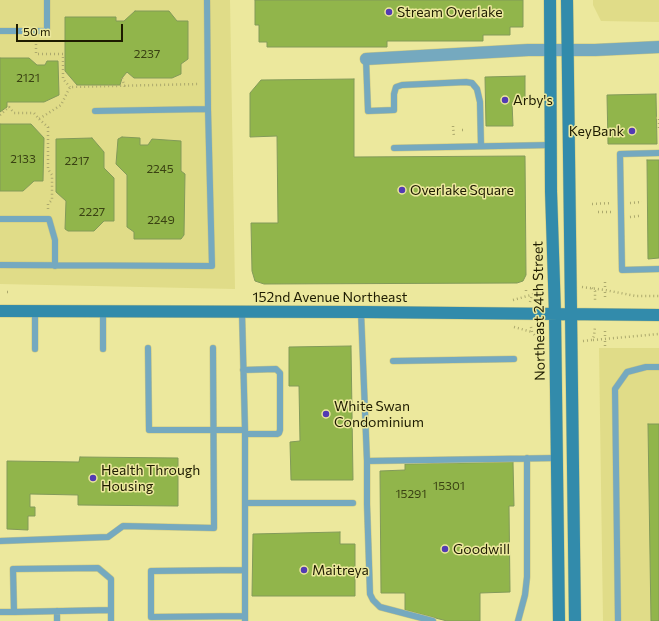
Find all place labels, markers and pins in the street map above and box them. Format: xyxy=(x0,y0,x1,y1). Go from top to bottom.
place label: Stream Overlake xyxy=(397,4,503,20)
marker: Stream Overlake xyxy=(384,7,394,17)
place label: Arby's xyxy=(513,92,553,108)
marker: Arby's xyxy=(500,95,510,105)
place label: KeyBank xyxy=(569,123,624,139)
marker: KeyBank xyxy=(627,126,637,136)
place label: Overlake Square xyxy=(410,182,514,198)
marker: Overlake Square xyxy=(397,185,407,195)
place label: White Swan Condominium xyxy=(334,398,424,430)
marker: White Swan Condominium xyxy=(321,409,331,419)
place label: Health Through Housing xyxy=(101,462,200,494)
marker: Health Through Housing xyxy=(88,473,98,483)
place label: Goodwill xyxy=(453,541,510,557)
marker: Goodwill xyxy=(440,544,450,554)
place label: Maitreya xyxy=(312,562,369,578)
marker: Maitreya xyxy=(299,565,309,575)

